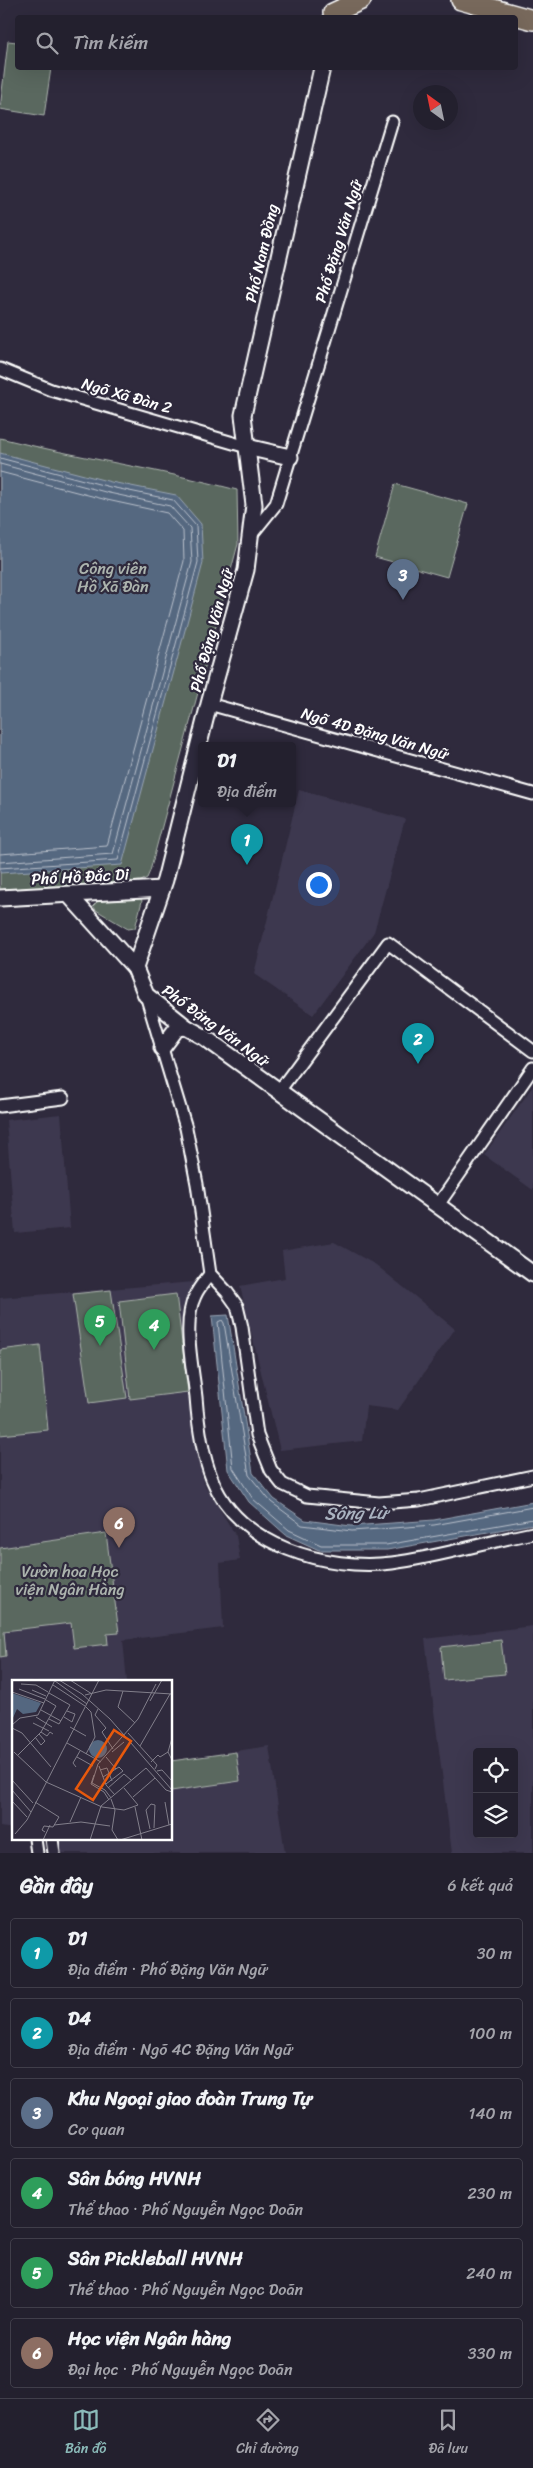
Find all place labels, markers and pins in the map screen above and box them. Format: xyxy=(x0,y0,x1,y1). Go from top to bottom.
pin: 3 xyxy=(387,559,419,600)
pin: 1 xyxy=(231,824,263,865)
pin: 2 xyxy=(402,1023,434,1064)
pin: 5 xyxy=(84,1305,116,1346)
pin: 4 xyxy=(138,1309,170,1350)
pin: 6 xyxy=(103,1507,135,1548)

